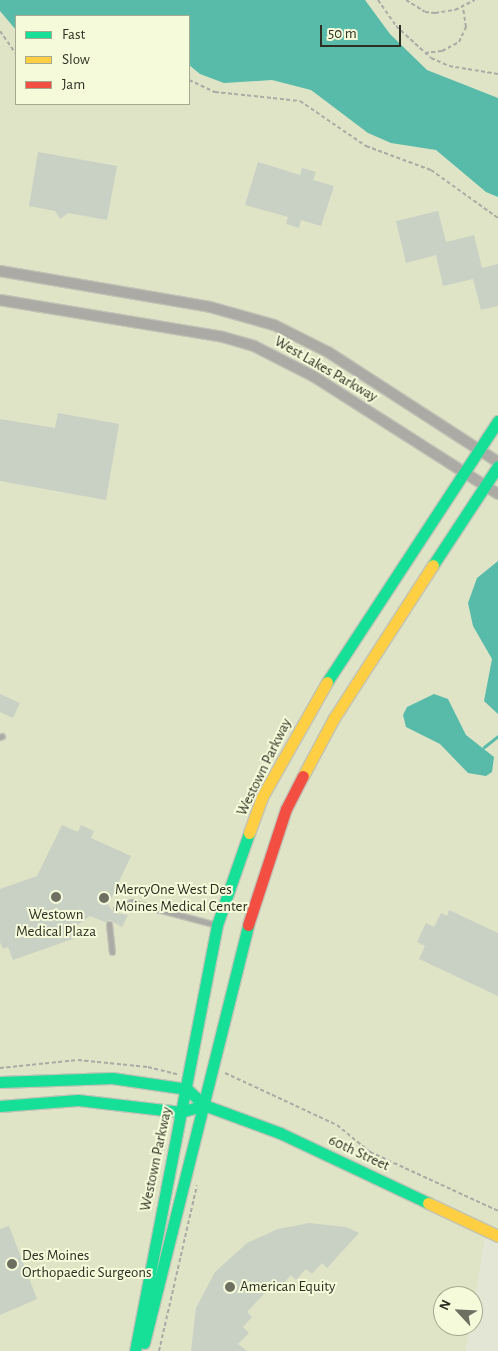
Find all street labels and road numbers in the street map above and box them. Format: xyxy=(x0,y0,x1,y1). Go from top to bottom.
street label: West Lakes Parkway xyxy=(271,332,381,406)
street label: Westown Parkway xyxy=(233,715,295,819)
street label: Westown Parkway xyxy=(136,1105,176,1213)
street label: 60th Street xyxy=(326,1131,392,1175)

